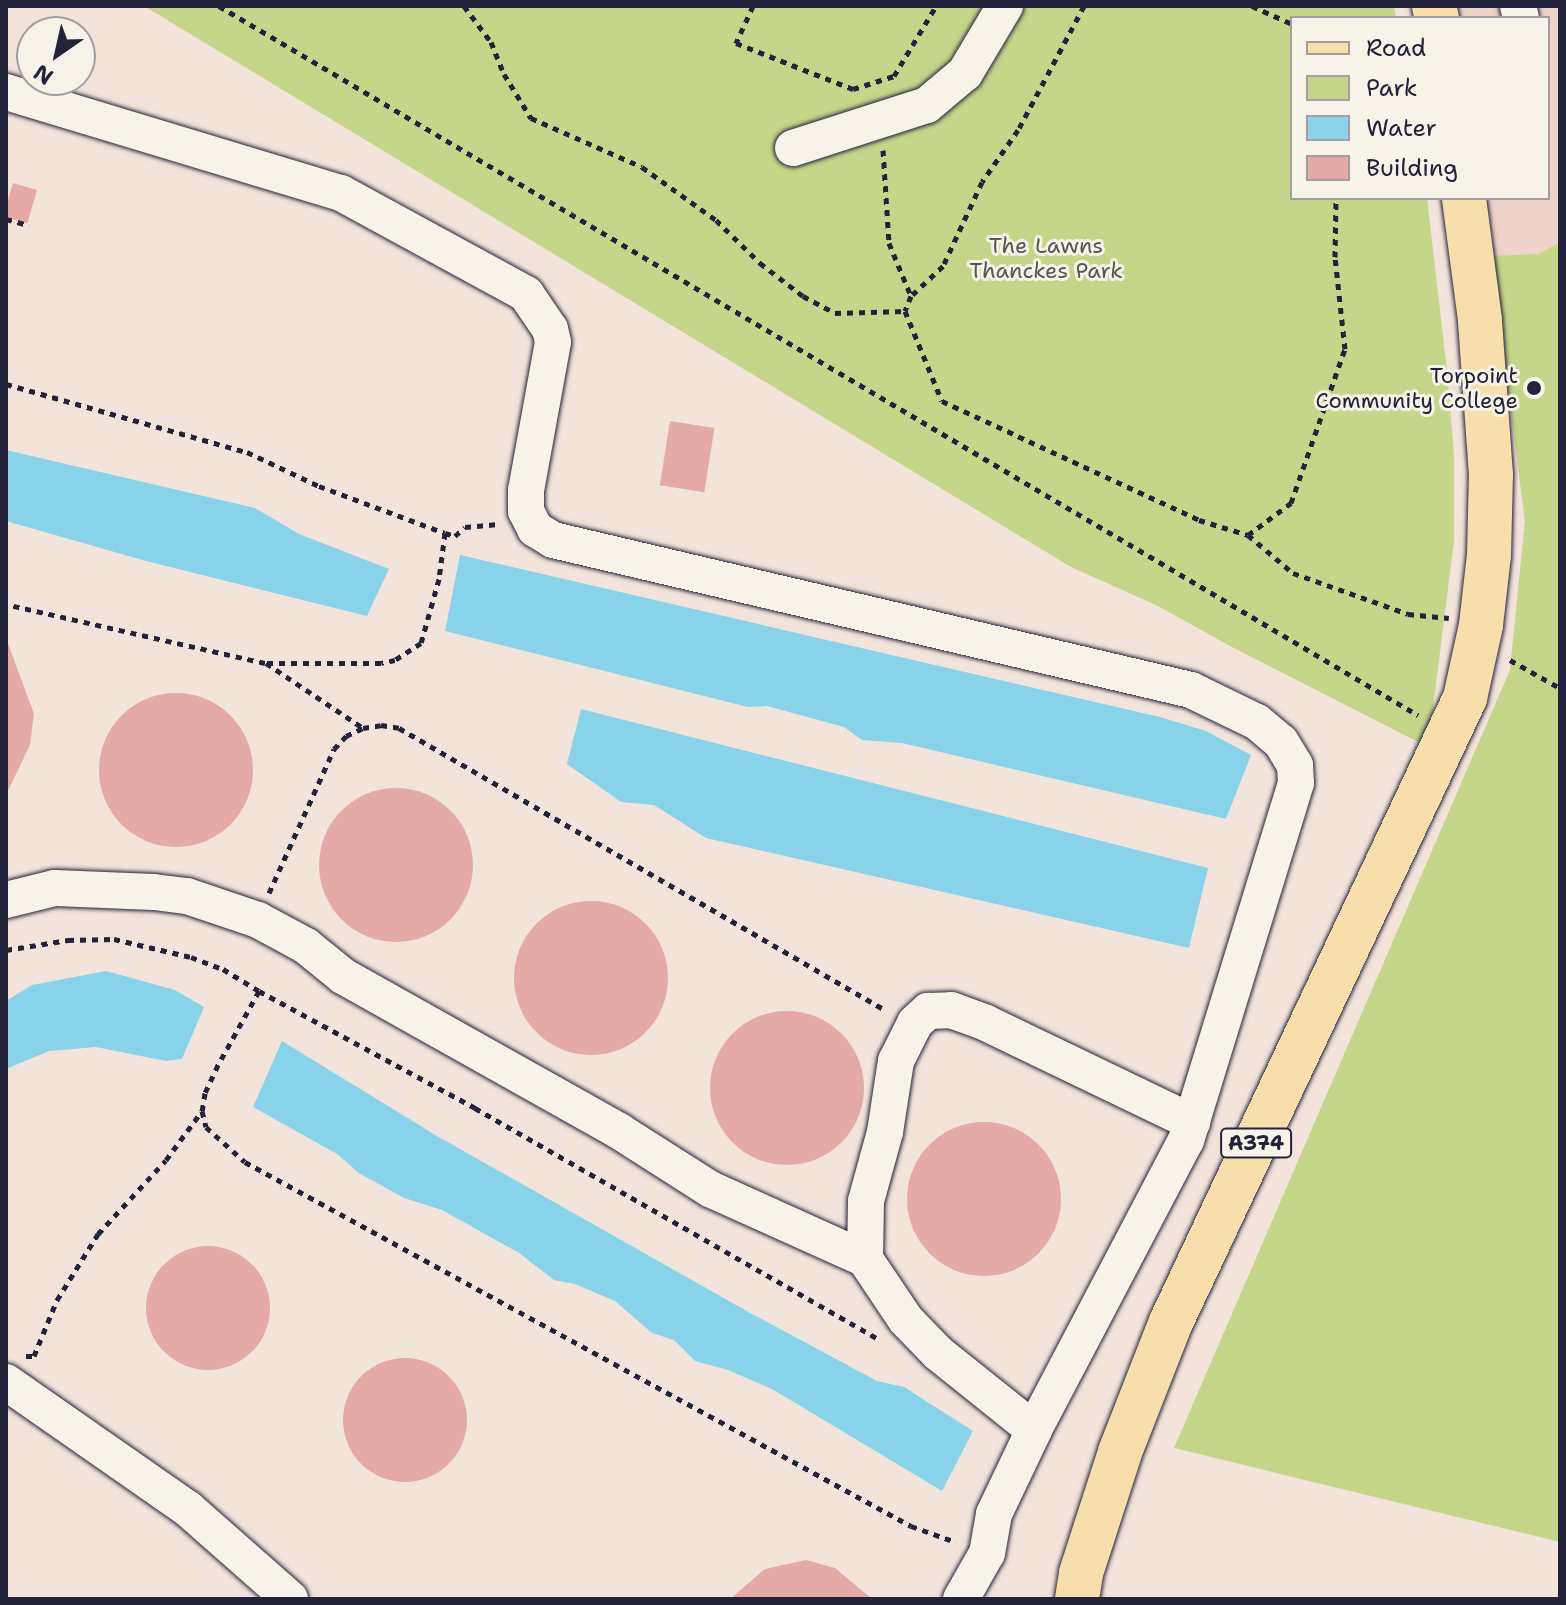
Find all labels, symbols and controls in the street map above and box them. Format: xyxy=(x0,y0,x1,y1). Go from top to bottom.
north arrow xyxy=(16,16,96,96)
legend xyxy=(1290,16,1550,200)
text: Road xyxy=(1366,32,1426,64)
text: N xyxy=(28,58,59,92)
text: Park xyxy=(1366,72,1418,104)
text: Water xyxy=(1366,112,1437,144)
text: Building xyxy=(1366,152,1458,184)
park label: The Lawns Thanckes Park xyxy=(969,232,1123,284)
place label: Torpoint Community College xyxy=(1316,362,1518,414)
marker: Torpoint Community College xyxy=(1525,379,1543,397)
road number: A374 xyxy=(1220,1127,1292,1159)

